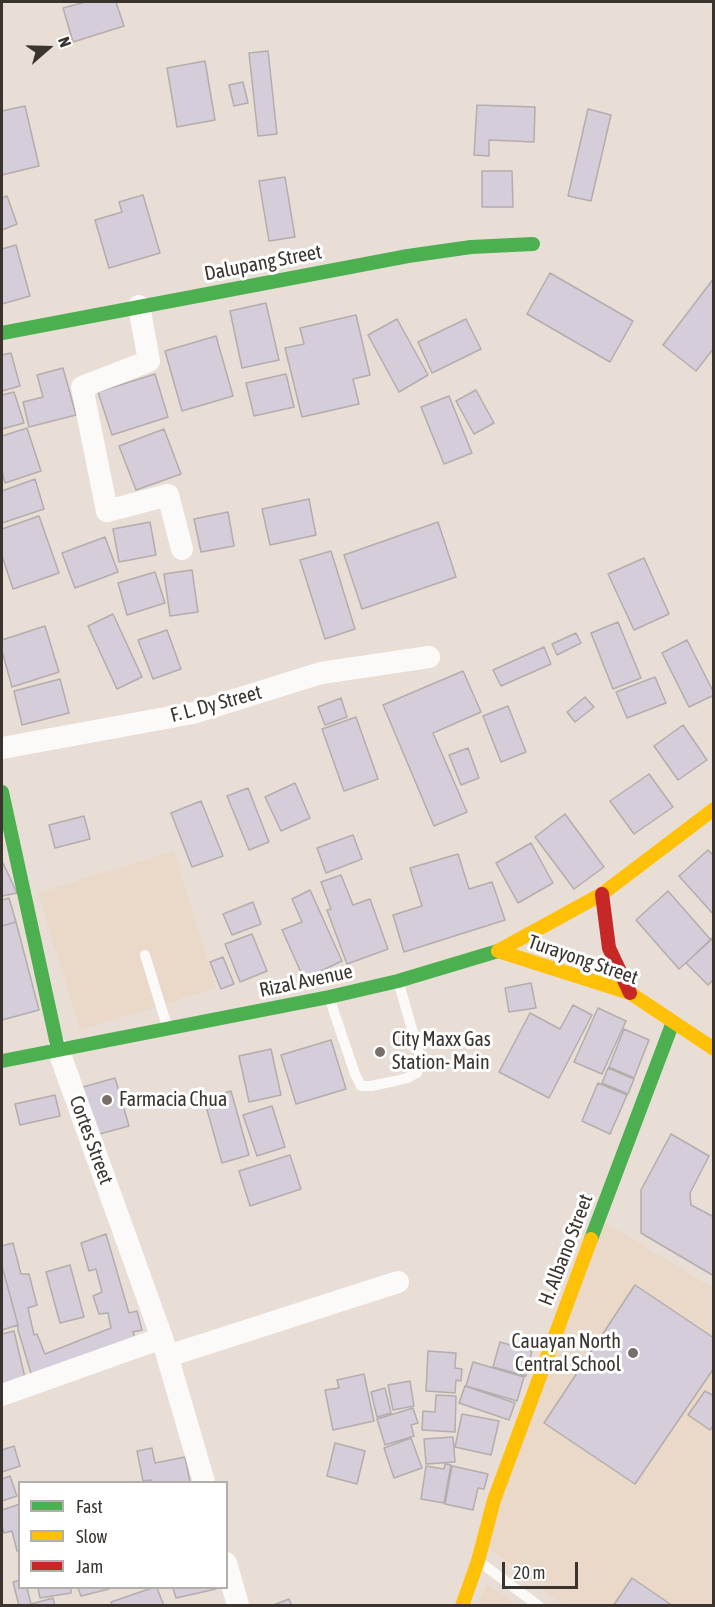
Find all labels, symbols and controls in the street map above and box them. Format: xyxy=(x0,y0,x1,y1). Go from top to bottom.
north arrow xyxy=(18,18,78,78)
text: N xyxy=(55,34,75,49)
street label: Dalupang Street xyxy=(202,240,324,286)
street label: F. L. Dy Street xyxy=(168,680,264,728)
street label: Turayong Street xyxy=(525,930,641,990)
street label: Rizal Avenue xyxy=(257,959,355,1003)
place label: City Maxx Gas Station- Main xyxy=(392,1028,491,1075)
marker: City Maxx Gas Station- Main xyxy=(373,1045,387,1059)
place label: Farmacia Chua xyxy=(119,1088,227,1112)
street label: Cortes Street xyxy=(64,1092,118,1188)
marker: Farmacia Chua xyxy=(100,1093,114,1107)
street label: H. Albano Street xyxy=(534,1191,598,1309)
place label: Cauayan North Central School xyxy=(512,1330,621,1377)
marker: Cauayan North Central School xyxy=(626,1346,640,1360)
legend xyxy=(18,1481,228,1589)
text: Fast xyxy=(76,1496,103,1517)
text: Slow xyxy=(76,1526,107,1547)
scale bar xyxy=(505,1550,582,1588)
text: Jam xyxy=(76,1556,103,1577)
text: 20 m xyxy=(513,1562,545,1583)

